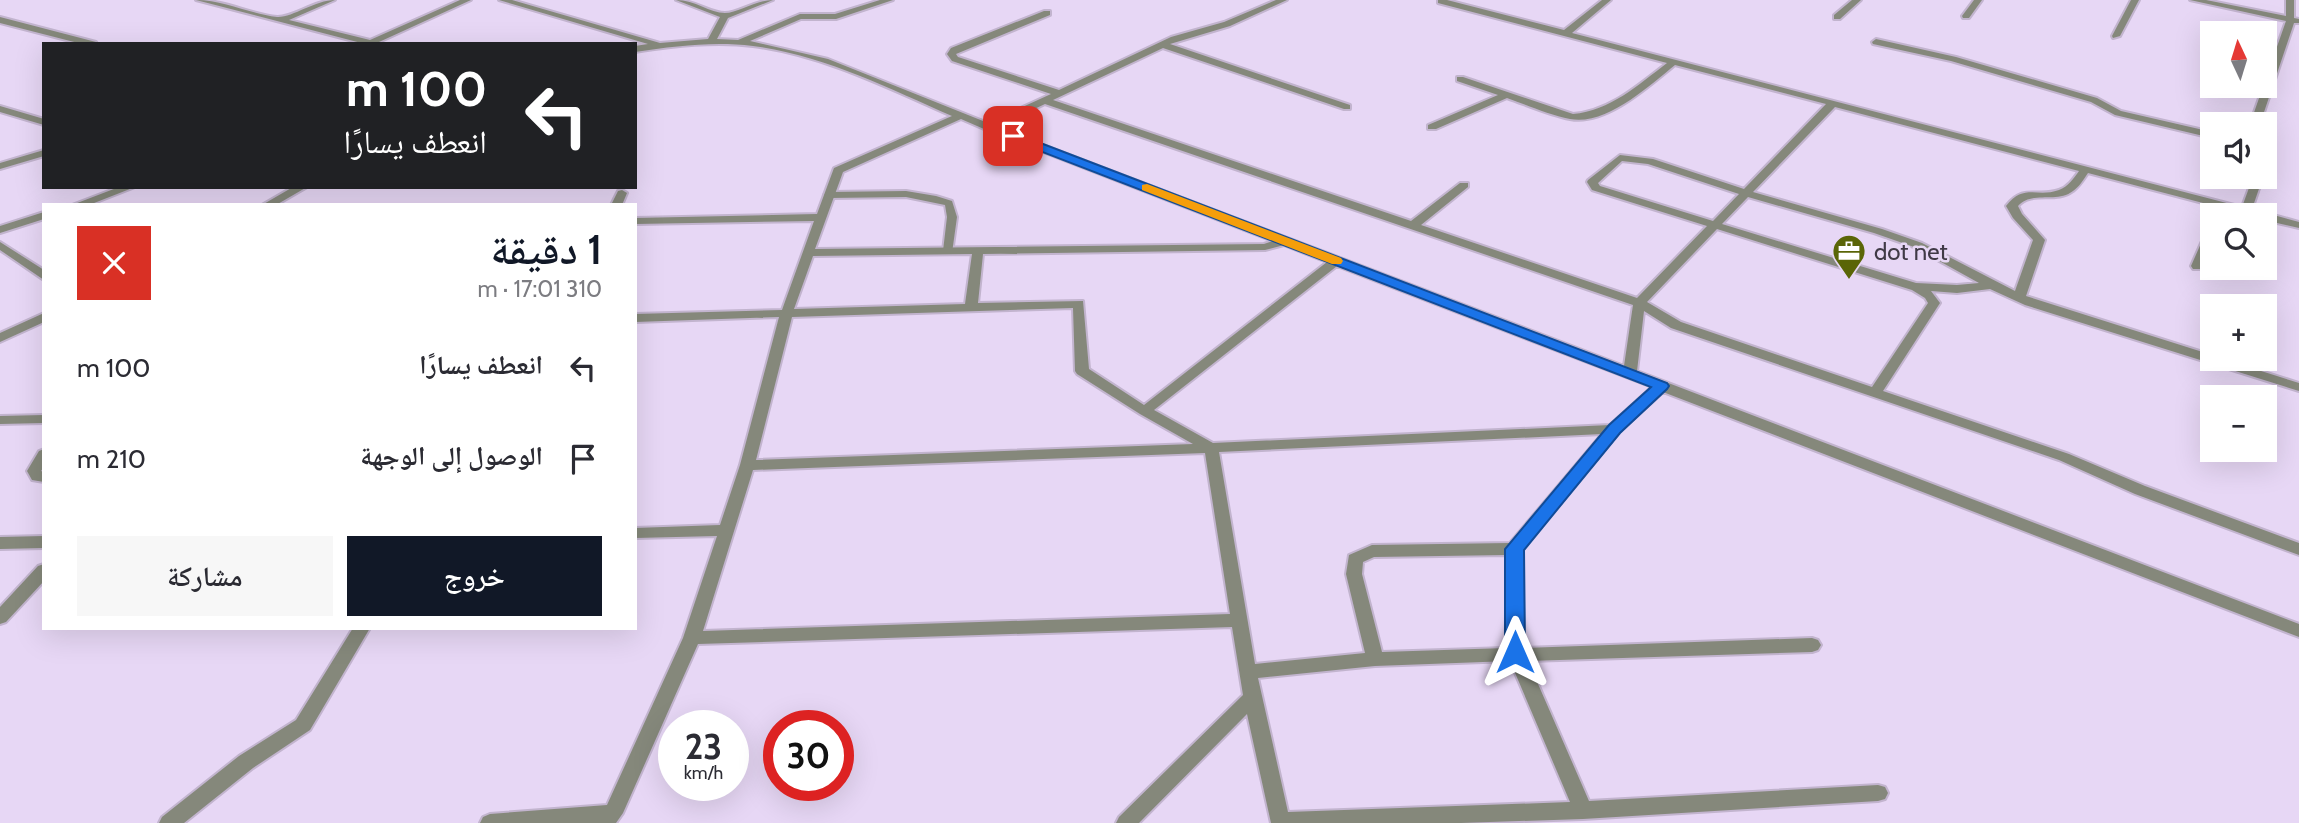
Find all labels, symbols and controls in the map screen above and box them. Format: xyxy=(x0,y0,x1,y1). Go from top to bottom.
north arrow xyxy=(2200,21,2277,98)
map controls xyxy=(2200,21,2277,462)
text: 100 m xyxy=(346,59,487,118)
icon: left xyxy=(511,70,602,161)
pin xyxy=(983,106,1043,166)
button: sound xyxy=(2200,112,2277,189)
icon: arrive xyxy=(994,117,1032,155)
text: انعطف يسارًا xyxy=(344,122,487,161)
button: search xyxy=(2200,203,2277,280)
text: 1 دقيقة xyxy=(490,223,602,275)
button: close xyxy=(77,226,151,300)
office icon: dot net xyxy=(1830,232,1868,281)
place label: dot net xyxy=(1874,237,1948,266)
text: 310 m · 17:01 xyxy=(477,275,602,303)
button: + xyxy=(2200,294,2277,371)
text: انعطف يسارًا xyxy=(419,349,543,381)
icon: left xyxy=(564,349,602,387)
text: 100 m xyxy=(77,352,150,384)
button: − xyxy=(2200,385,2277,462)
text: الوصول إلى الوجهة xyxy=(360,440,543,472)
icon: arrive xyxy=(564,440,602,478)
text: 210 m xyxy=(77,443,146,475)
button: مشاركة xyxy=(77,536,333,616)
button: خروج xyxy=(347,536,602,616)
position arrow xyxy=(1478,615,1552,689)
speed limit sign: 30 xyxy=(763,710,854,801)
text: 23 xyxy=(685,725,722,768)
text: km/h xyxy=(684,762,723,784)

